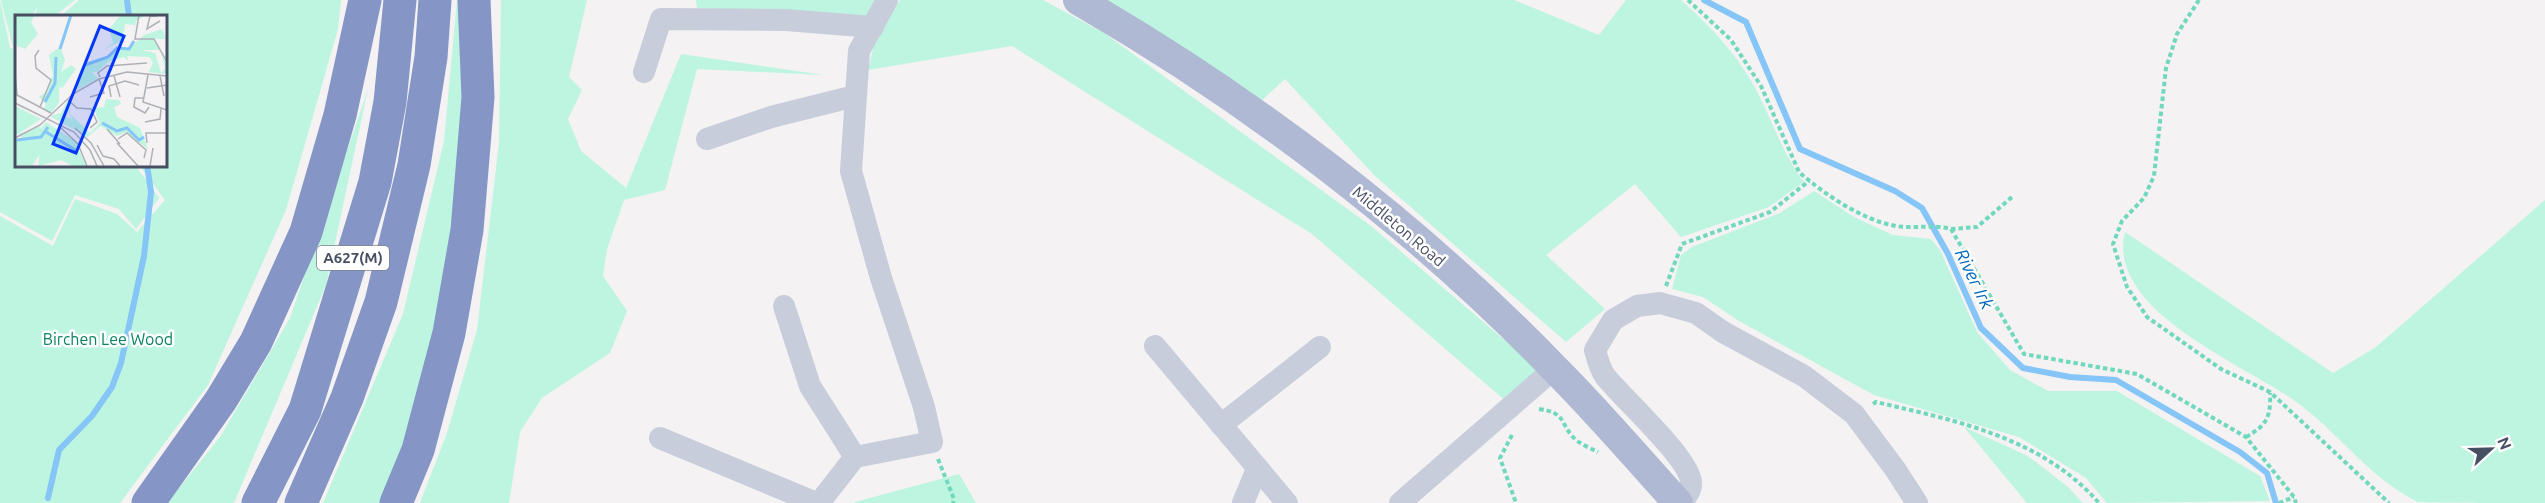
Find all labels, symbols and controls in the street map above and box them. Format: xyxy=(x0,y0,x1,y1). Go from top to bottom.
inset map xyxy=(15,15,166,166)
street label: Middleton Road xyxy=(1349,182,1449,270)
water label: River Irk xyxy=(1952,245,1998,313)
road number: A627(M) xyxy=(317,246,389,270)
park label: Birchen Lee Wood xyxy=(43,330,173,348)
north arrow xyxy=(2461,419,2521,479)
text: N xyxy=(2494,434,2515,452)

